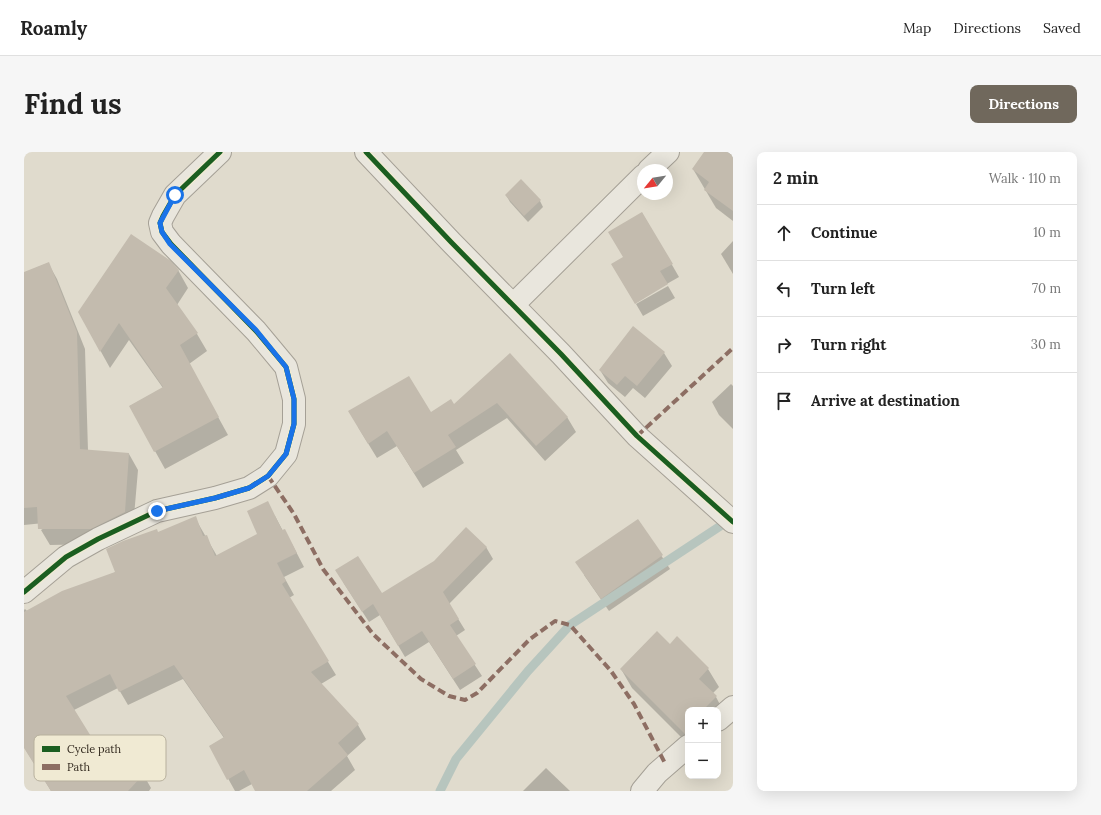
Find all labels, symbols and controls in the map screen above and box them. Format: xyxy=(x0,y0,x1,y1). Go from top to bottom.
text: Roamly xyxy=(20,16,87,40)
text: Map xyxy=(903,19,931,37)
text: Directions xyxy=(953,19,1021,37)
text: Saved xyxy=(1043,19,1081,37)
button: Directions xyxy=(970,85,1077,123)
text: Find us xyxy=(24,86,122,122)
north arrow xyxy=(637,164,673,200)
text: 2 min xyxy=(773,167,819,189)
text: Walk · 110 m xyxy=(989,170,1061,187)
route start xyxy=(166,186,184,204)
icon: ahead xyxy=(773,222,795,244)
text: Continue xyxy=(811,223,877,242)
text: 10 m xyxy=(1033,224,1061,241)
icon: left xyxy=(773,278,795,300)
text: Turn left xyxy=(811,279,875,298)
text: 70 m xyxy=(1032,280,1061,297)
icon: right xyxy=(773,334,795,356)
text: Turn right xyxy=(811,335,887,354)
text: 30 m xyxy=(1031,336,1061,353)
icon: arrive xyxy=(773,390,795,412)
text: Arrive at destination xyxy=(811,391,960,410)
route end xyxy=(148,502,166,520)
map controls xyxy=(685,707,721,779)
button: + xyxy=(685,707,721,743)
legend xyxy=(34,735,166,781)
text: Cycle path xyxy=(67,742,122,756)
button: − xyxy=(685,743,721,779)
text: Path xyxy=(67,760,90,774)

